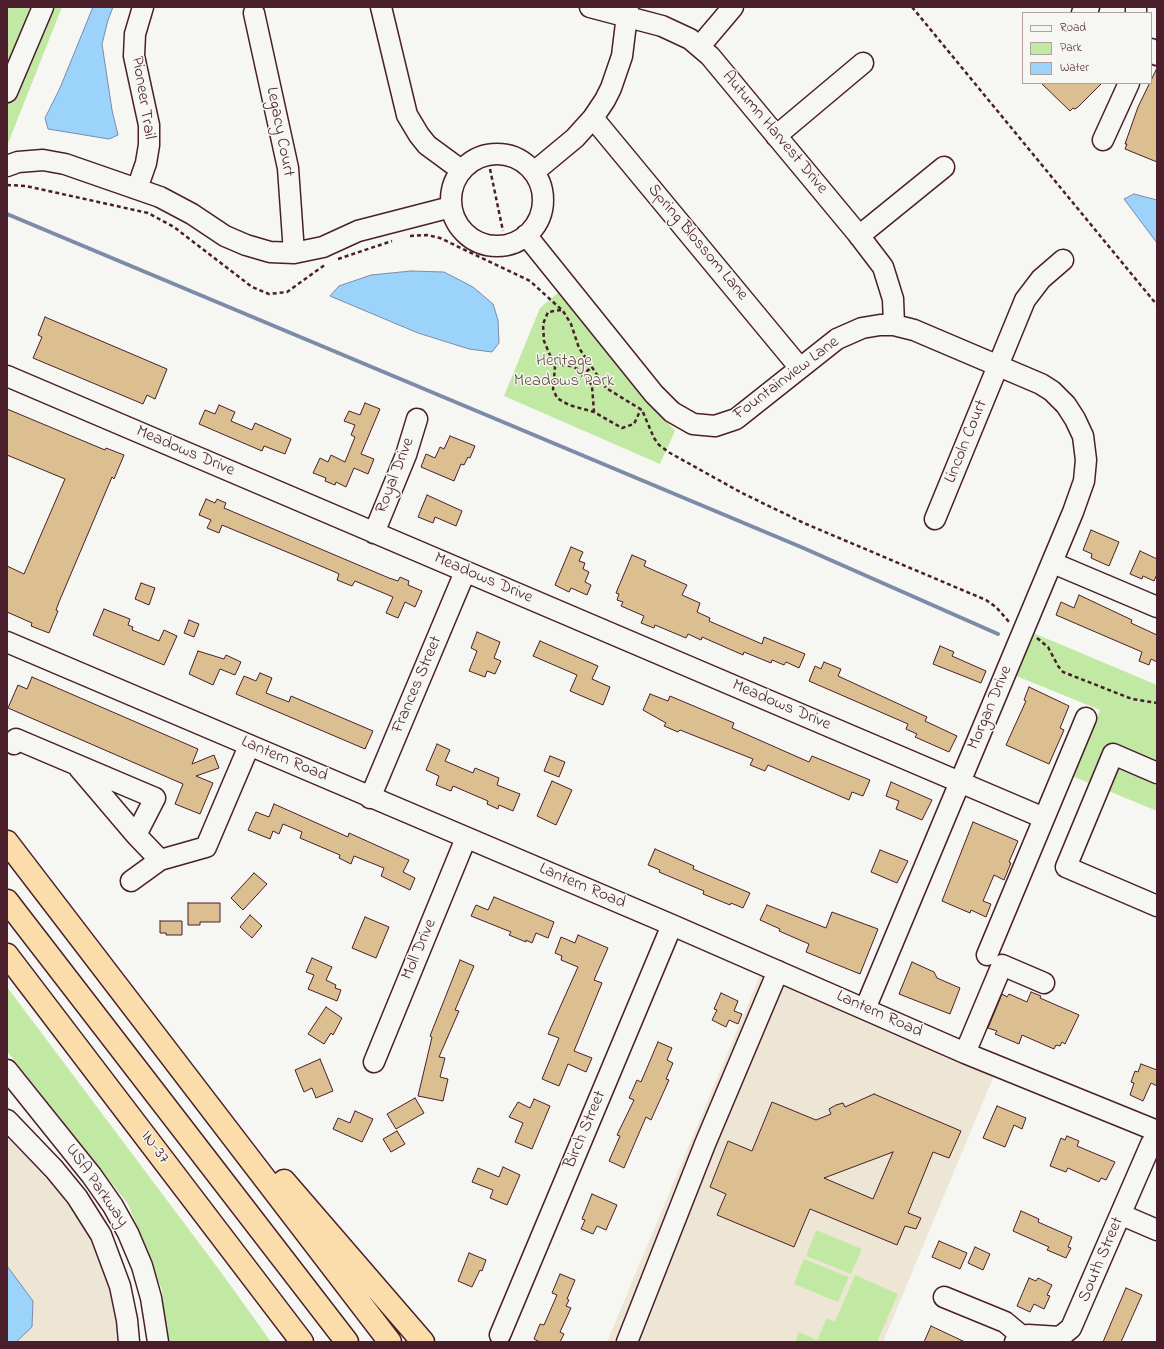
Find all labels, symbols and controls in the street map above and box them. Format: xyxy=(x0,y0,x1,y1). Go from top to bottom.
legend xyxy=(1022,12,1152,84)
text: Road xyxy=(1060,19,1086,37)
text: Park xyxy=(1060,39,1082,57)
street label: Pioneer Trail xyxy=(125,55,159,141)
text: Water xyxy=(1060,59,1089,77)
street label: Autumn Harvest Drive xyxy=(717,67,831,199)
street label: Legacy Court xyxy=(260,85,298,179)
street label: Spring Blossom Lane xyxy=(642,181,752,305)
street label: Fountainview Lane xyxy=(730,333,844,425)
park label: Heritage Meadows Park xyxy=(514,352,614,392)
street label: Lincoln Court xyxy=(941,397,993,487)
street label: Meadows Drive xyxy=(133,422,237,482)
street label: Royal Drive xyxy=(372,435,420,517)
street label: Meadows Drive xyxy=(431,549,535,609)
street label: Frances Street xyxy=(388,633,448,737)
street label: Morgan Drive xyxy=(964,663,1018,753)
street label: Meadows Drive xyxy=(729,676,833,736)
street label: Lantern Road xyxy=(238,733,330,787)
street label: Lantern Road xyxy=(536,860,628,914)
street label: Moll Drive xyxy=(398,917,442,983)
street label: Lantern Road xyxy=(833,987,925,1043)
street label: Birch Street xyxy=(560,1088,612,1172)
street label: IN-37 xyxy=(135,1128,173,1168)
street label: USA Parkway xyxy=(60,1140,132,1232)
street label: South Street xyxy=(1075,1214,1129,1306)

